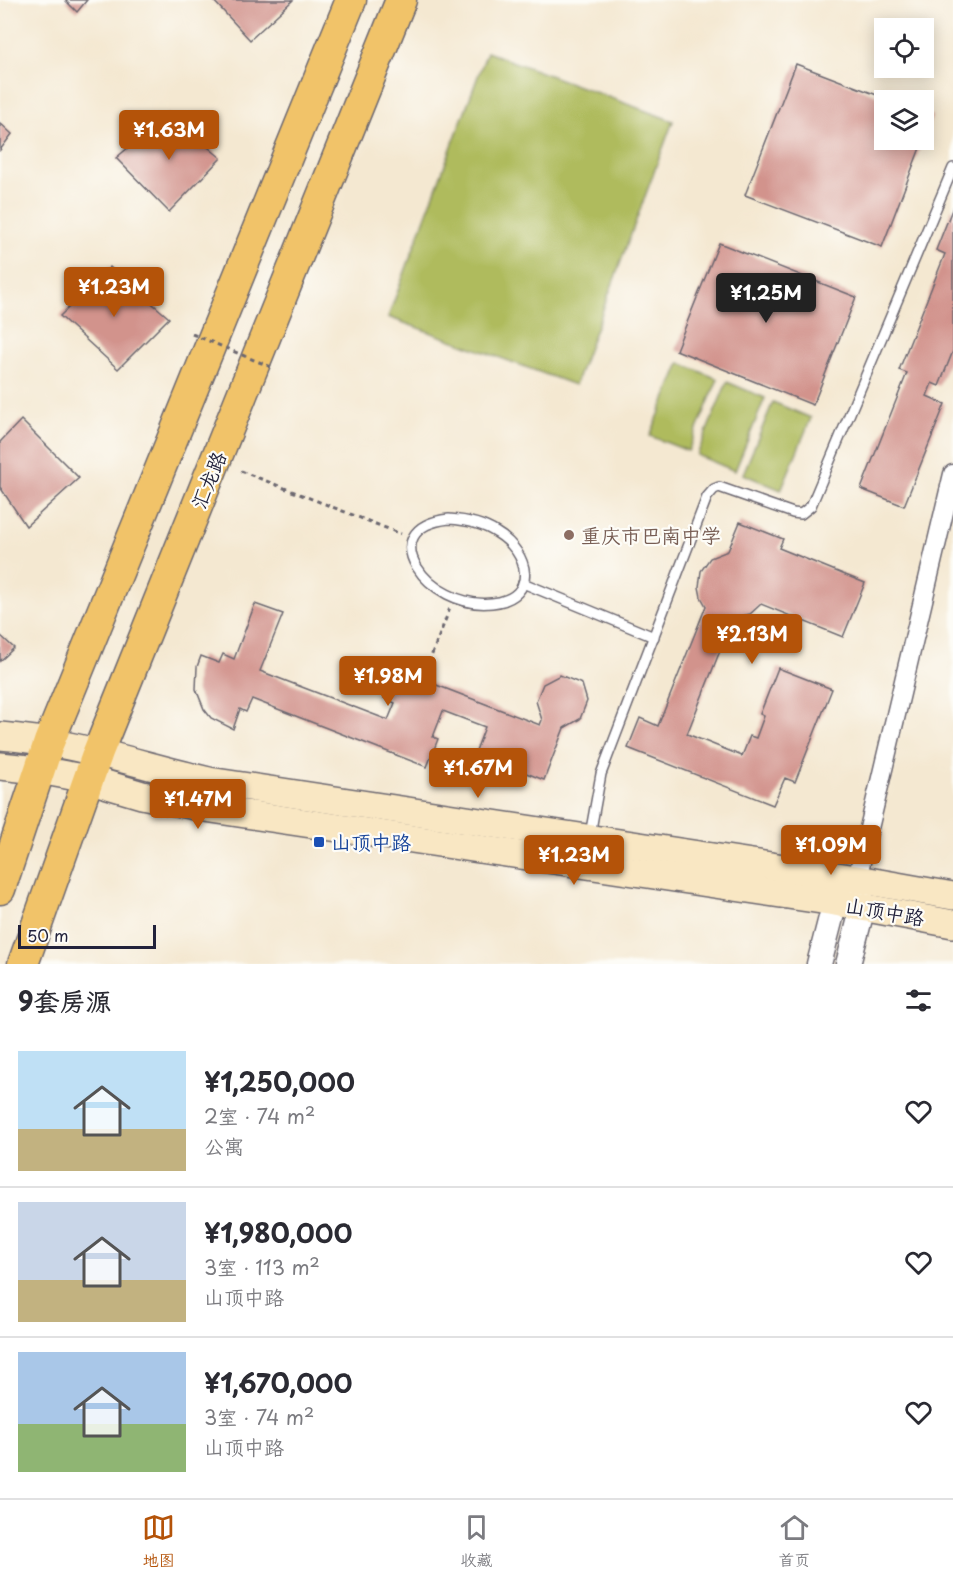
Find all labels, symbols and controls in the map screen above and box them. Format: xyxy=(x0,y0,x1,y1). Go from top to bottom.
map controls xyxy=(874,18,934,150)
button: locate xyxy=(874,18,934,78)
button: layers xyxy=(874,90,934,150)
pin: ¥1.63M xyxy=(120,110,218,161)
text: ¥1.63M xyxy=(133,114,205,144)
pin: ¥1.23M xyxy=(65,267,163,318)
text: ¥1.23M xyxy=(78,271,150,301)
pin: ¥1.25M xyxy=(717,273,815,324)
text: ¥1.25M xyxy=(730,277,802,307)
street label: 汇龙路 xyxy=(183,446,234,513)
place label: 重庆市巴南中学 xyxy=(581,520,721,550)
marker: 重庆市巴南中学 xyxy=(562,528,576,542)
pin: ¥2.13M xyxy=(703,614,801,665)
text: ¥2.13M xyxy=(716,618,788,648)
pin: ¥1.98M xyxy=(339,656,437,707)
text: ¥1.98M xyxy=(353,660,423,690)
pin: ¥1.67M xyxy=(429,748,527,799)
text: ¥1.67M xyxy=(443,752,513,782)
pin: ¥1.47M xyxy=(149,779,247,830)
text: ¥1.47M xyxy=(164,783,232,813)
pin: ¥1.09M xyxy=(782,825,880,876)
place label: 山顶中路 xyxy=(331,827,412,857)
text: ¥1.09M xyxy=(795,829,867,859)
marker: 山顶中路 xyxy=(312,835,326,849)
pin: ¥1.23M xyxy=(525,835,623,886)
text: ¥1.23M xyxy=(538,839,610,869)
street label: 山顶中路 xyxy=(843,889,928,933)
scale bar xyxy=(18,922,156,950)
text: 50 m xyxy=(27,923,68,947)
text: 9套房源 xyxy=(18,981,112,1020)
icon: filters xyxy=(902,984,935,1017)
text: ¥1,250,000 xyxy=(204,1062,355,1101)
icon: home xyxy=(66,1075,138,1147)
icon: heart xyxy=(902,1095,935,1128)
text: 2室 · 74 m² xyxy=(204,1101,315,1131)
text: 公寓 xyxy=(204,1131,244,1161)
text: ¥1,980,000 xyxy=(204,1213,352,1252)
icon: home xyxy=(66,1226,138,1298)
icon: heart xyxy=(902,1246,935,1279)
text: 3室 · 113 m² xyxy=(204,1252,320,1282)
text: 山顶中路 xyxy=(204,1282,284,1312)
text: ¥1,670,000 xyxy=(204,1363,352,1402)
icon: home xyxy=(66,1376,138,1448)
icon: heart xyxy=(902,1396,935,1429)
text: 3室 · 74 m² xyxy=(204,1402,314,1432)
text: 山顶中路 xyxy=(204,1432,284,1462)
tab: 地图 xyxy=(142,1511,175,1571)
tab: 收藏 xyxy=(460,1511,493,1571)
tab: 首页 xyxy=(778,1511,811,1571)

